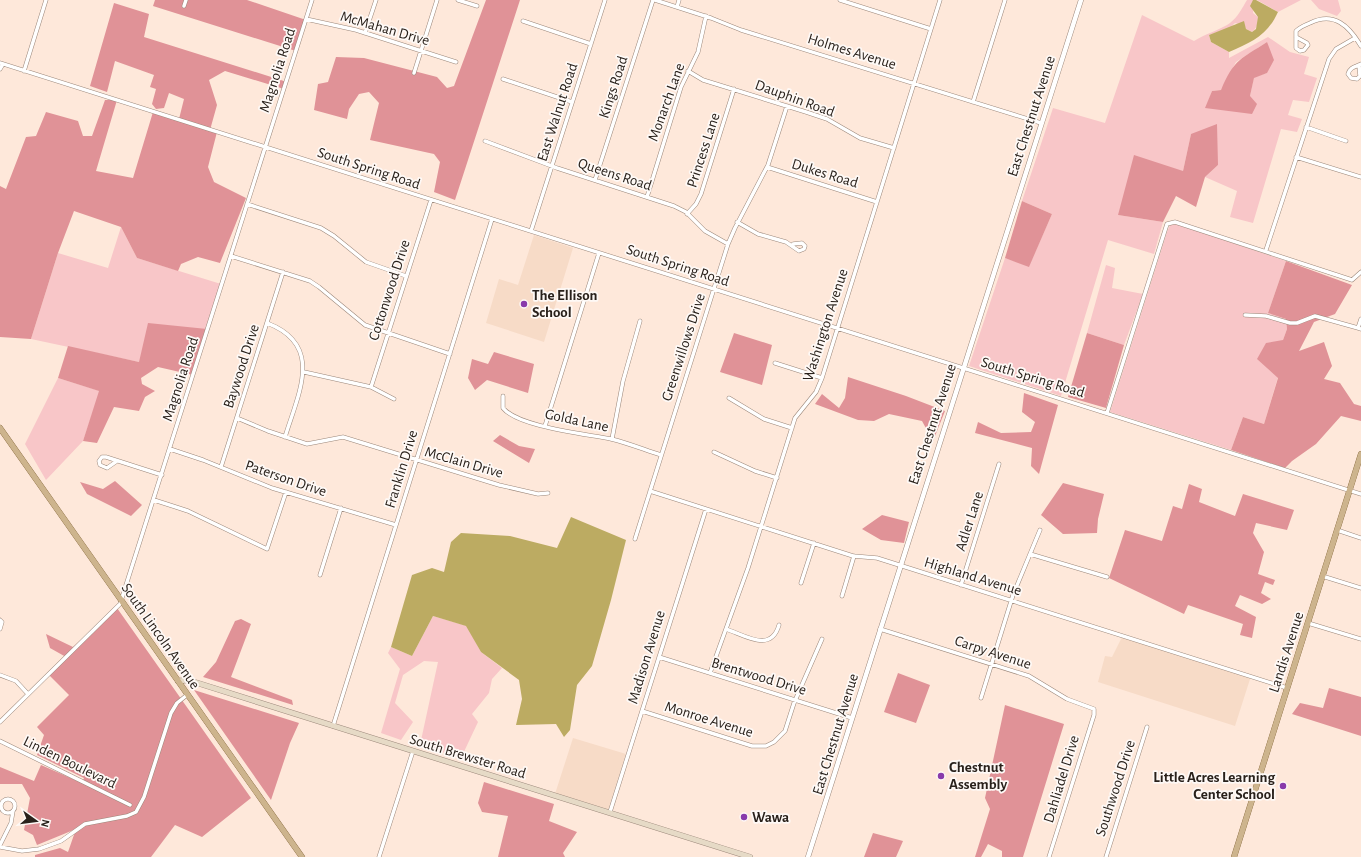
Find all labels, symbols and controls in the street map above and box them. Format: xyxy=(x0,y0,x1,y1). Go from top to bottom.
street label: McMahan Drive xyxy=(339,9,431,48)
street label: Magnolia Road xyxy=(257,26,298,114)
street label: Holmes Avenue xyxy=(806,31,898,72)
street label: Kings Road xyxy=(596,54,631,120)
street label: East Chestnut Avenue xyxy=(1005,54,1058,178)
street label: East Walnut Road xyxy=(535,61,580,163)
street label: Monarch Lane xyxy=(645,61,688,143)
street label: Dauphin Road xyxy=(753,77,837,120)
street label: Princess Lane xyxy=(684,111,723,189)
street label: South Spring Road xyxy=(316,145,422,192)
street label: Queens Road xyxy=(576,155,654,194)
street label: Dukes Road xyxy=(790,156,860,191)
street label: Cottonwood Drive xyxy=(366,238,413,342)
street label: South Spring Road xyxy=(625,242,731,289)
street label: Washington Avenue xyxy=(800,267,851,383)
place label: The Ellison School xyxy=(532,288,598,320)
street label: Greenwillows Drive xyxy=(659,291,708,403)
marker: The Ellison School xyxy=(519,299,529,309)
street label: Baywood Drive xyxy=(221,322,262,410)
street label: Magnolia Road xyxy=(160,335,201,423)
street label: South Spring Road xyxy=(979,355,1087,400)
street label: East Chestnut Avenue xyxy=(906,362,959,486)
street label: Golda Lane xyxy=(544,406,610,435)
street label: Franklin Drive xyxy=(382,428,420,510)
street label: McClain Drive xyxy=(423,444,505,481)
street label: Paterson Drive xyxy=(243,458,328,499)
street label: Adler Lane xyxy=(953,489,986,553)
street label: Highland Avenue xyxy=(922,555,1024,598)
street label: South Lincoln Avenue xyxy=(119,581,203,692)
street label: Madison Avenue xyxy=(625,609,668,706)
street label: Landis Avenue xyxy=(1266,610,1307,694)
street label: Carpy Avenue xyxy=(953,633,1033,672)
street label: Brentwood Drive xyxy=(710,655,808,698)
street label: East Chestnut Avenue xyxy=(810,672,861,797)
street label: Monroe Avenue xyxy=(663,699,755,740)
street label: South Brewster Road xyxy=(408,732,528,781)
street label: Linden Boulevard xyxy=(21,733,119,792)
street label: Dahliadel Drive xyxy=(1041,733,1082,825)
street label: Southwood Drive xyxy=(1093,738,1138,838)
place label: Chestnut Assembly xyxy=(949,760,1007,792)
place label: Little Acres Learning Center School xyxy=(1153,770,1275,802)
marker: Chestnut Assembly xyxy=(936,771,946,781)
marker: Little Acres Learning Center School xyxy=(1278,781,1288,791)
north arrow xyxy=(16,801,56,841)
place label: Wawa xyxy=(752,810,789,825)
marker: Wawa xyxy=(739,812,749,822)
text: N xyxy=(39,818,51,828)

